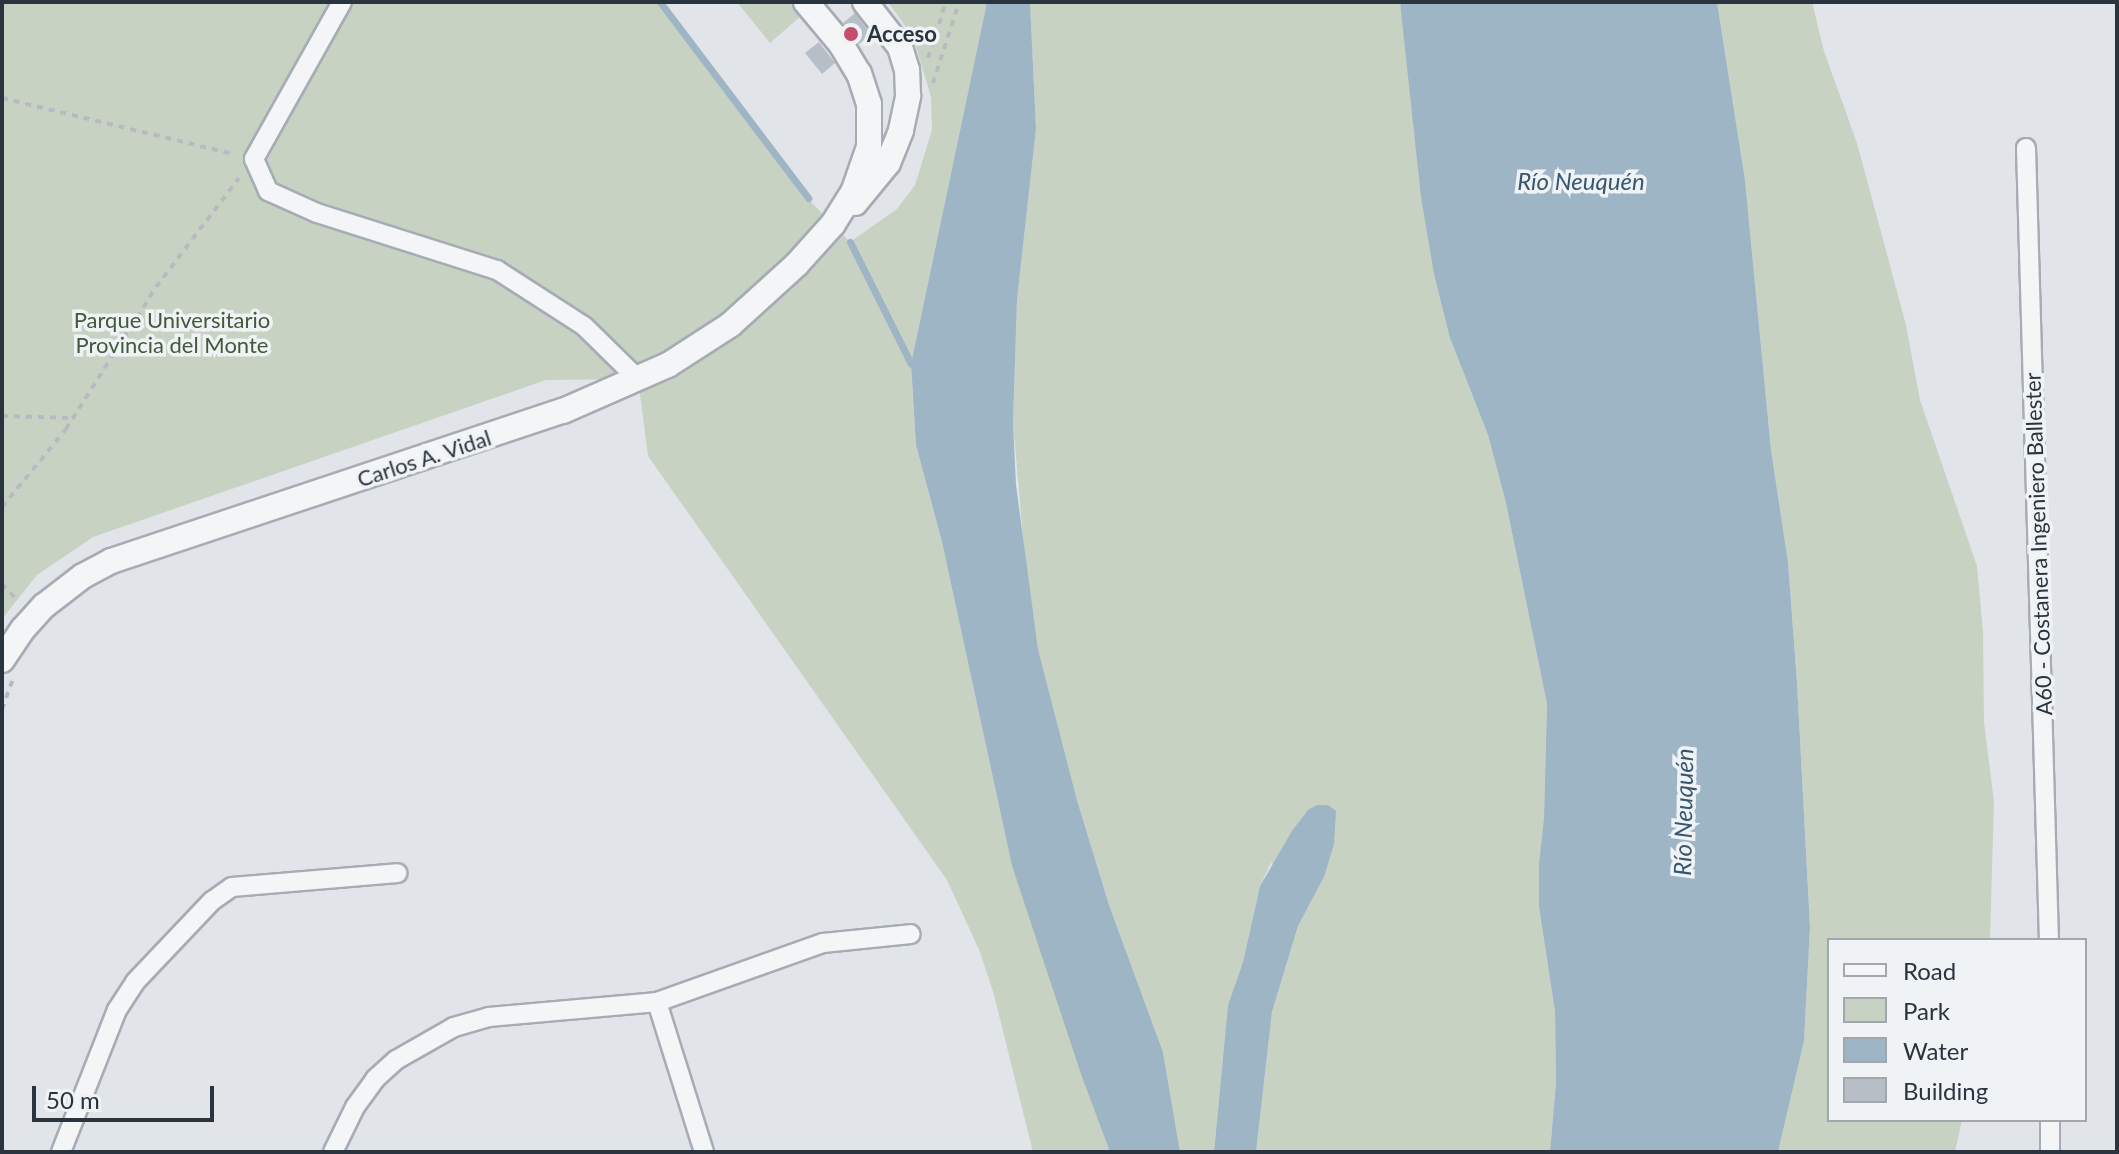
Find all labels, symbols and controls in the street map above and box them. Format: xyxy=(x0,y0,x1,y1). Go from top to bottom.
place label: Acceso xyxy=(867,21,937,47)
marker: Acceso xyxy=(842,25,860,43)
water label: Río Neuquén xyxy=(1517,167,1645,195)
park label: Parque Universitario Provincia del Monte xyxy=(74,306,270,358)
street label: A60 - Costanera Ingeniero Ballester xyxy=(2019,372,2057,716)
street label: Carlos A. Vidal xyxy=(353,424,495,492)
water label: Río Neuquén xyxy=(1667,748,1699,876)
legend xyxy=(1827,938,2087,1122)
text: Road xyxy=(1903,956,1956,985)
text: Park xyxy=(1903,996,1950,1025)
text: Water xyxy=(1903,1036,1968,1065)
scale bar xyxy=(36,1070,218,1120)
text: Building xyxy=(1903,1076,1988,1105)
text: 50 m xyxy=(46,1085,100,1114)

